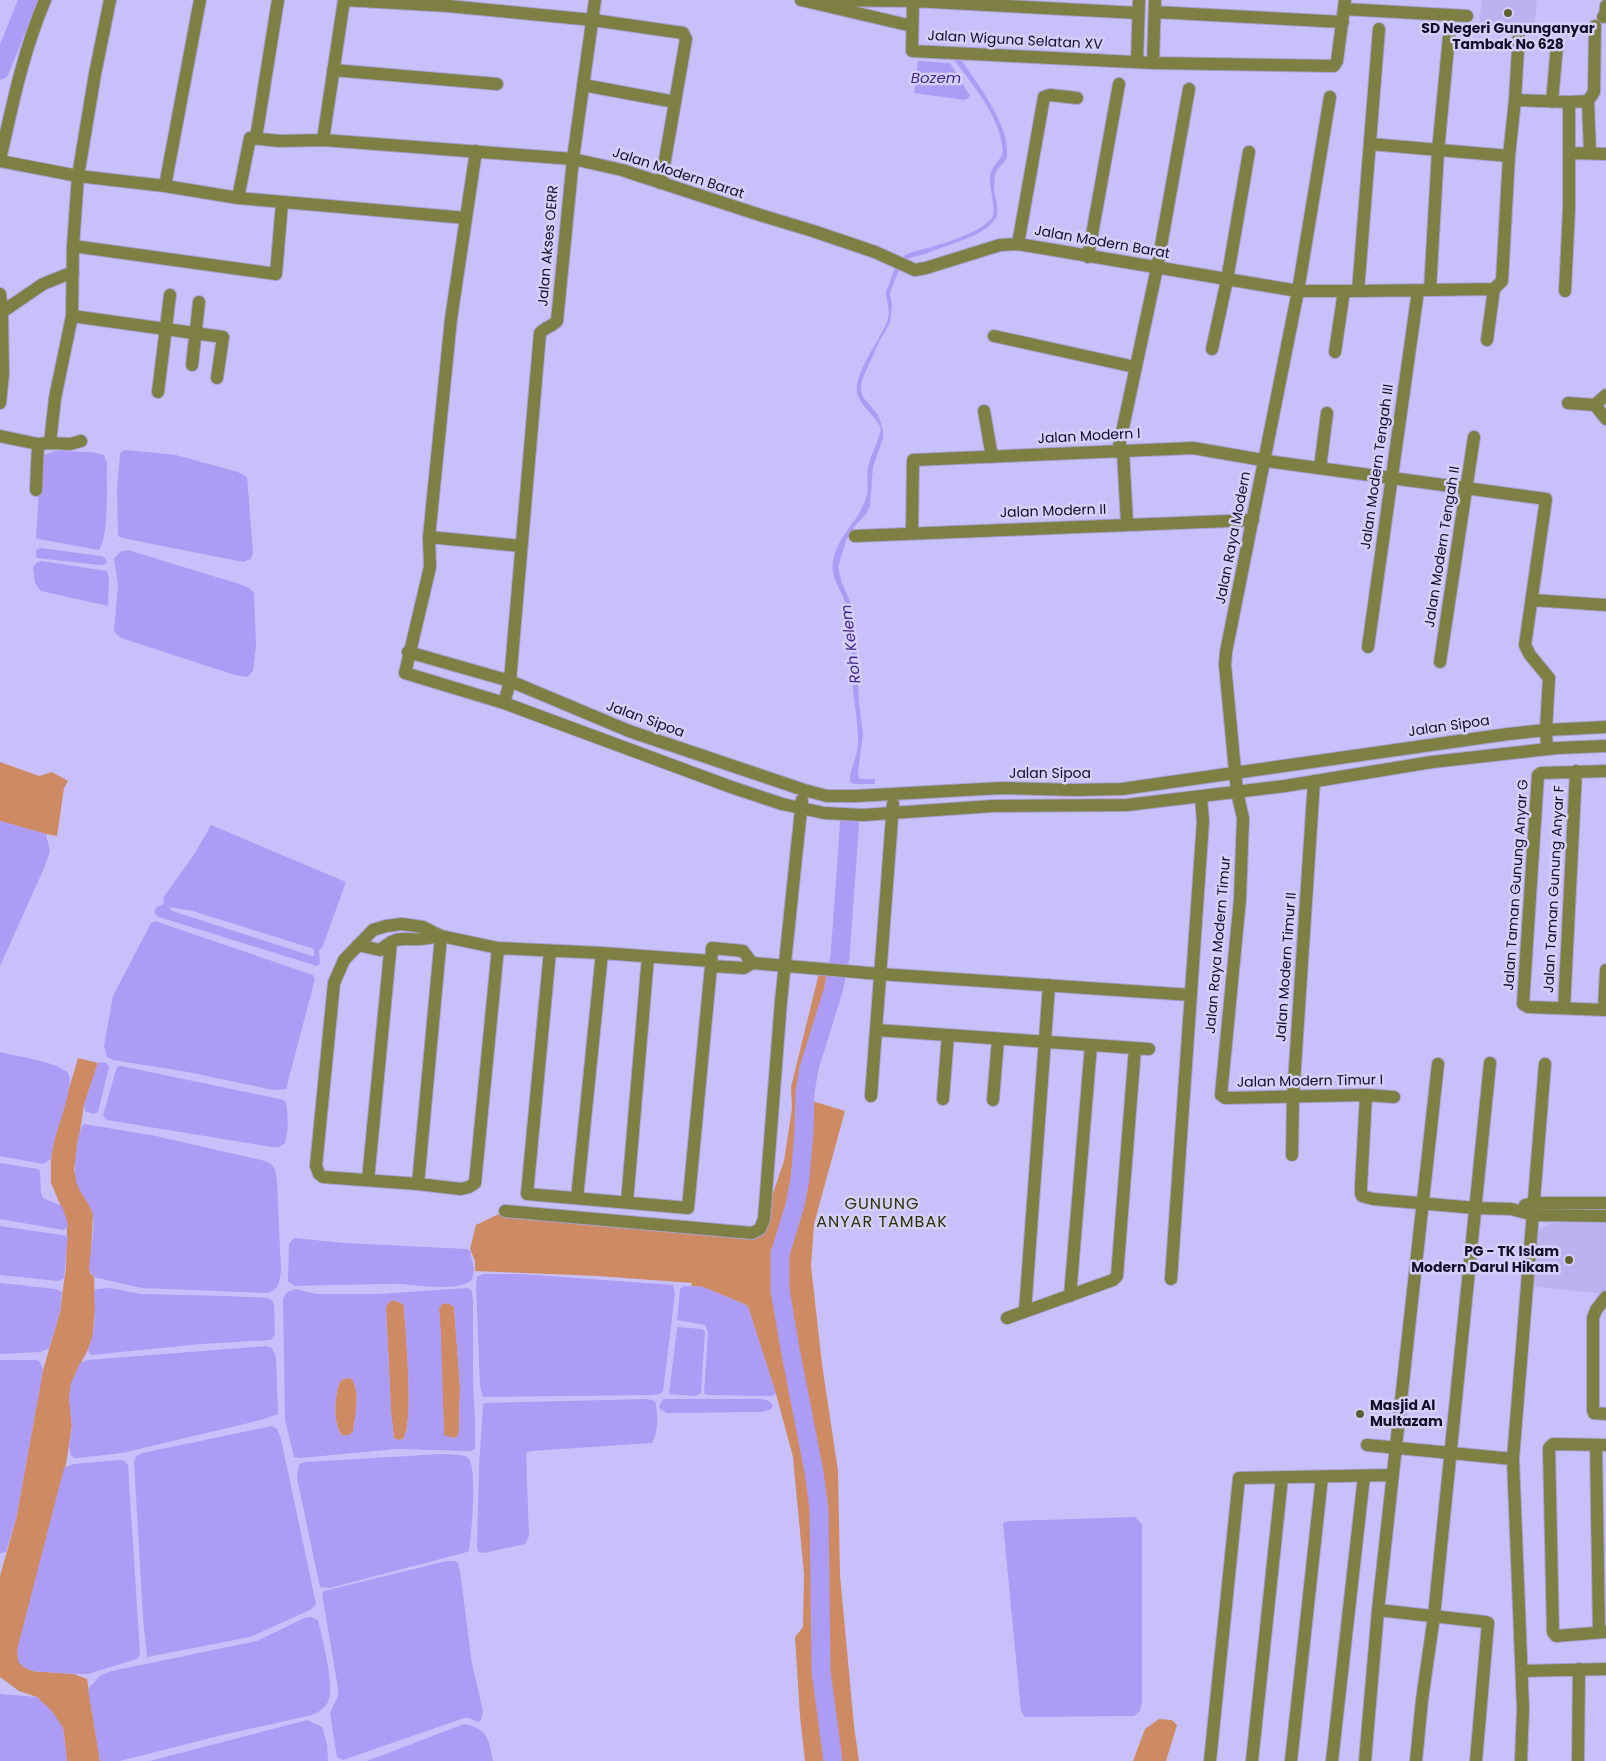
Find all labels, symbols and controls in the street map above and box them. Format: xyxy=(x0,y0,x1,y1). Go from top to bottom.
marker: SD Negeri Gununganyar Tambak No 628 xyxy=(1502,7,1514,19)
place label: SD Negeri Gununganyar Tambak No 628 xyxy=(1421,21,1595,54)
street label: Jalan Wiguna Selatan XV xyxy=(927,28,1103,54)
water label: Bozem xyxy=(911,70,961,88)
street label: Jalan Modern Barat xyxy=(610,145,746,203)
street label: Jalan Akses OERR xyxy=(535,185,563,307)
street label: Jalan Modern Barat xyxy=(1033,223,1171,263)
street label: Jalan Modern Tengah III xyxy=(1358,383,1398,551)
street label: Jalan Modern I xyxy=(1037,426,1141,448)
street label: Jalan Modern Tengah II xyxy=(1422,465,1464,629)
street label: Jalan Raya Modern xyxy=(1213,470,1255,606)
street label: Jalan Modern II xyxy=(1000,502,1106,522)
water label: Roh Kelem xyxy=(838,603,866,685)
street label: Jalan Sipoa xyxy=(604,698,686,742)
street label: Jalan Sipoa xyxy=(1407,713,1491,741)
street label: Jalan Sipoa xyxy=(1009,766,1091,782)
street label: Jalan Taman Gunung Anyar G xyxy=(1501,779,1533,991)
street label: Jalan Taman Gunung Anyar F xyxy=(1541,785,1569,993)
street label: Jalan Raya Modern Timur xyxy=(1203,855,1235,1035)
street label: Jalan Modern Timur II xyxy=(1273,892,1301,1042)
street label: Jalan Modern Timur I xyxy=(1237,1072,1383,1092)
district label: GUNUNG ANYAR TAMBAK xyxy=(815,1195,949,1233)
place label: PG - TK Islam Modern Darul Hikam xyxy=(1411,1244,1559,1276)
marker: PG - TK Islam Modern Darul Hikam xyxy=(1563,1254,1575,1266)
place label: Masjid Al Multazam xyxy=(1370,1398,1443,1430)
marker: Masjid Al Multazam xyxy=(1354,1408,1366,1420)

